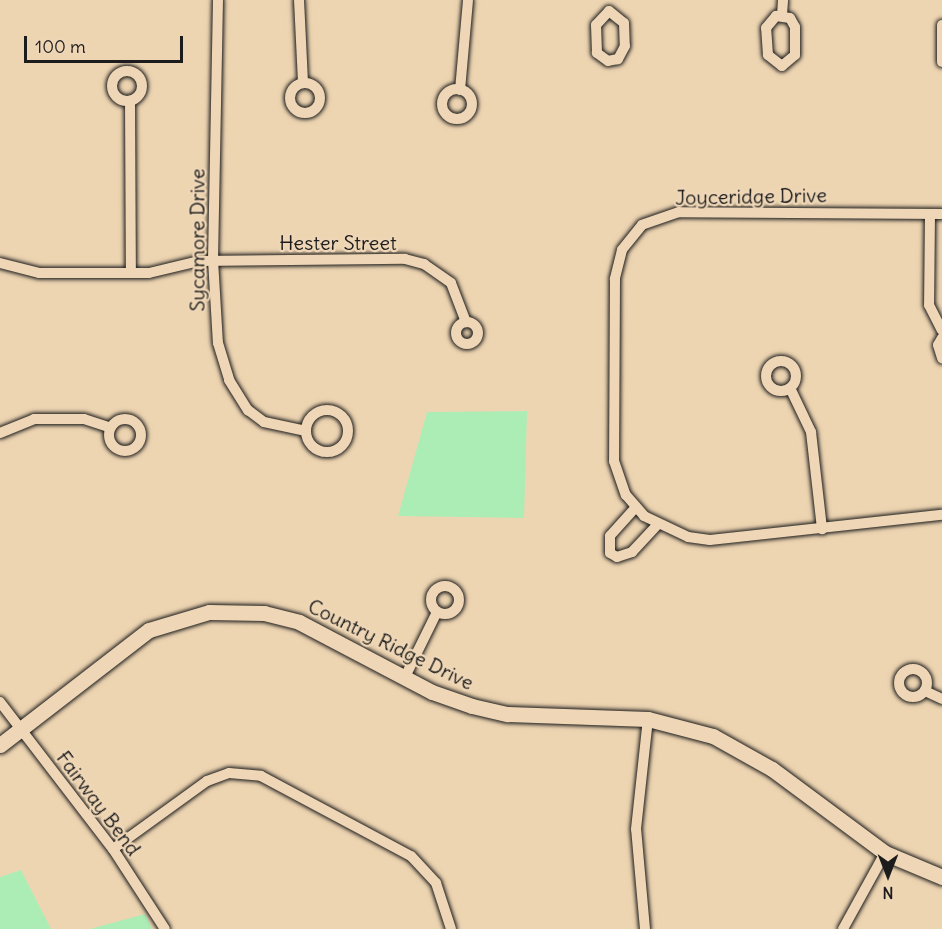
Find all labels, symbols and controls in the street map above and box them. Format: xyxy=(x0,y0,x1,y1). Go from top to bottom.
scale bar xyxy=(27,24,186,62)
text: 100 m xyxy=(35,35,86,58)
street label: Sycamore Drive xyxy=(185,168,209,312)
street label: Joyceridge Drive xyxy=(675,183,827,209)
street label: Hester Street xyxy=(279,230,397,254)
street label: Country Ridge Drive xyxy=(304,593,478,695)
street label: Fairway Bend xyxy=(52,746,146,860)
north arrow xyxy=(858,845,918,905)
text: N xyxy=(882,883,894,903)

